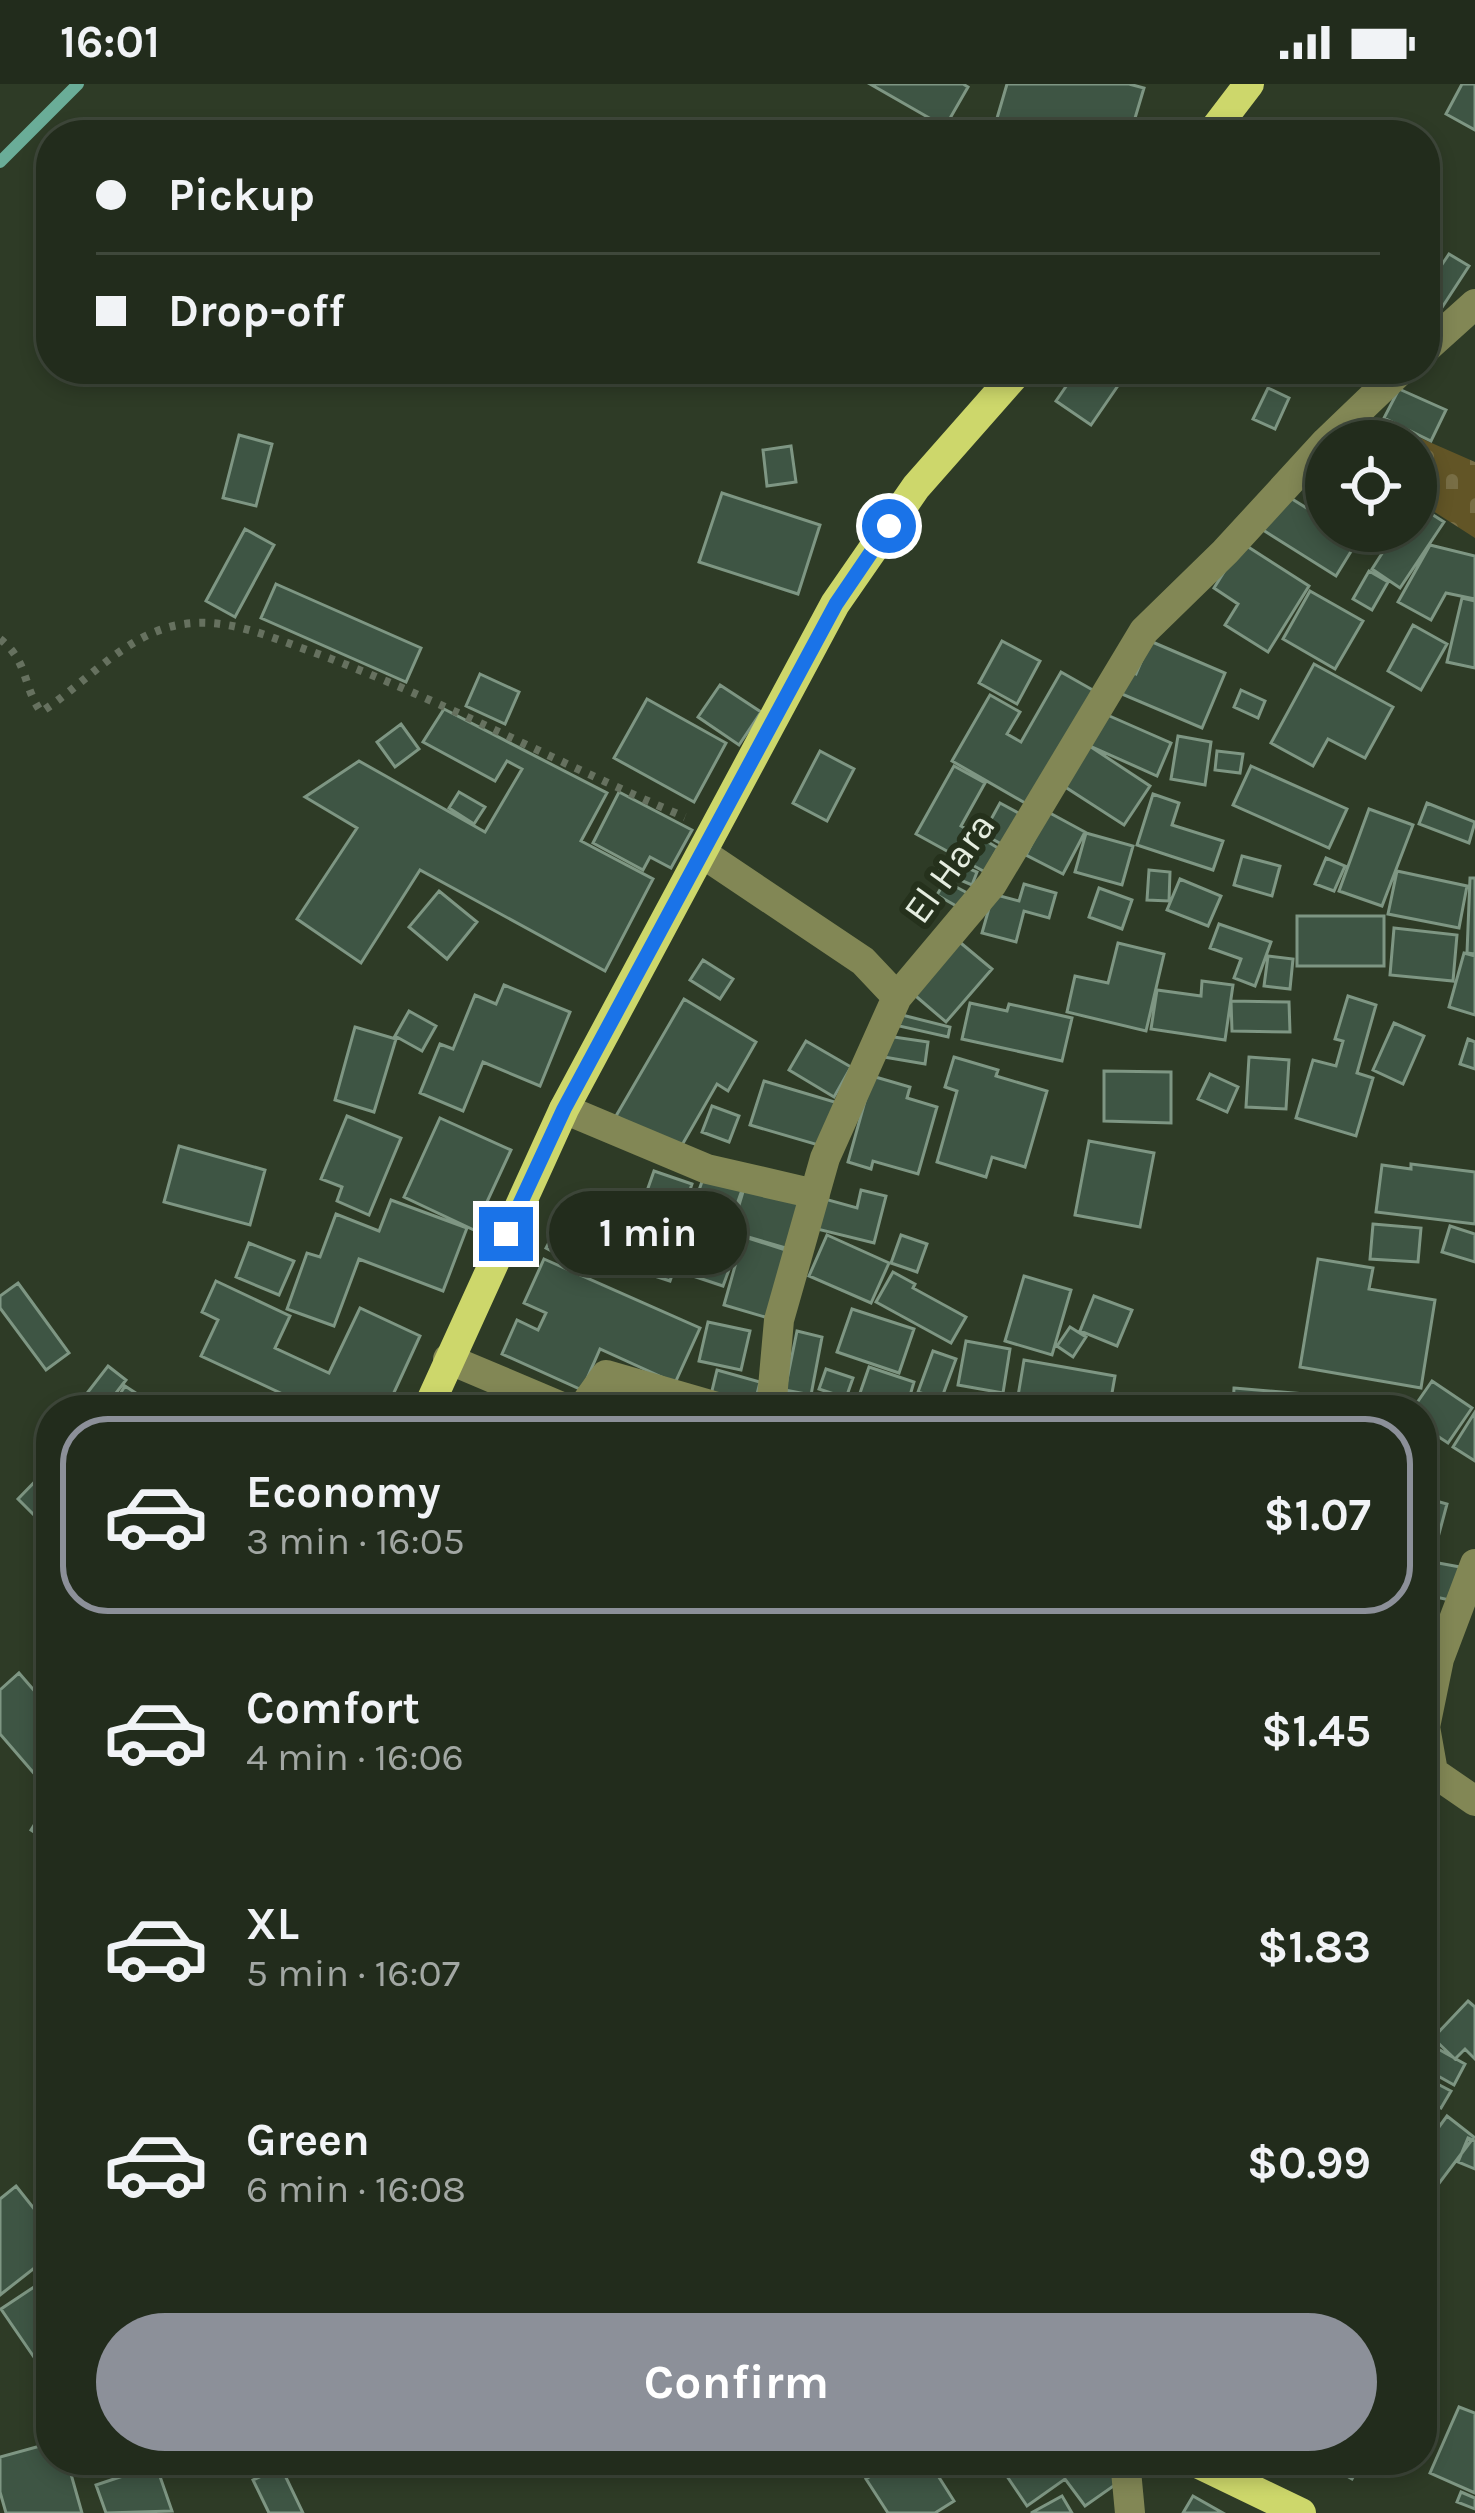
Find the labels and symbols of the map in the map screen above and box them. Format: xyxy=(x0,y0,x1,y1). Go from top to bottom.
route start xyxy=(862,499,916,553)
street label: El Hara xyxy=(894,804,1004,932)
callout: 1 min xyxy=(548,1192,746,1276)
route end xyxy=(479,1207,533,1261)

